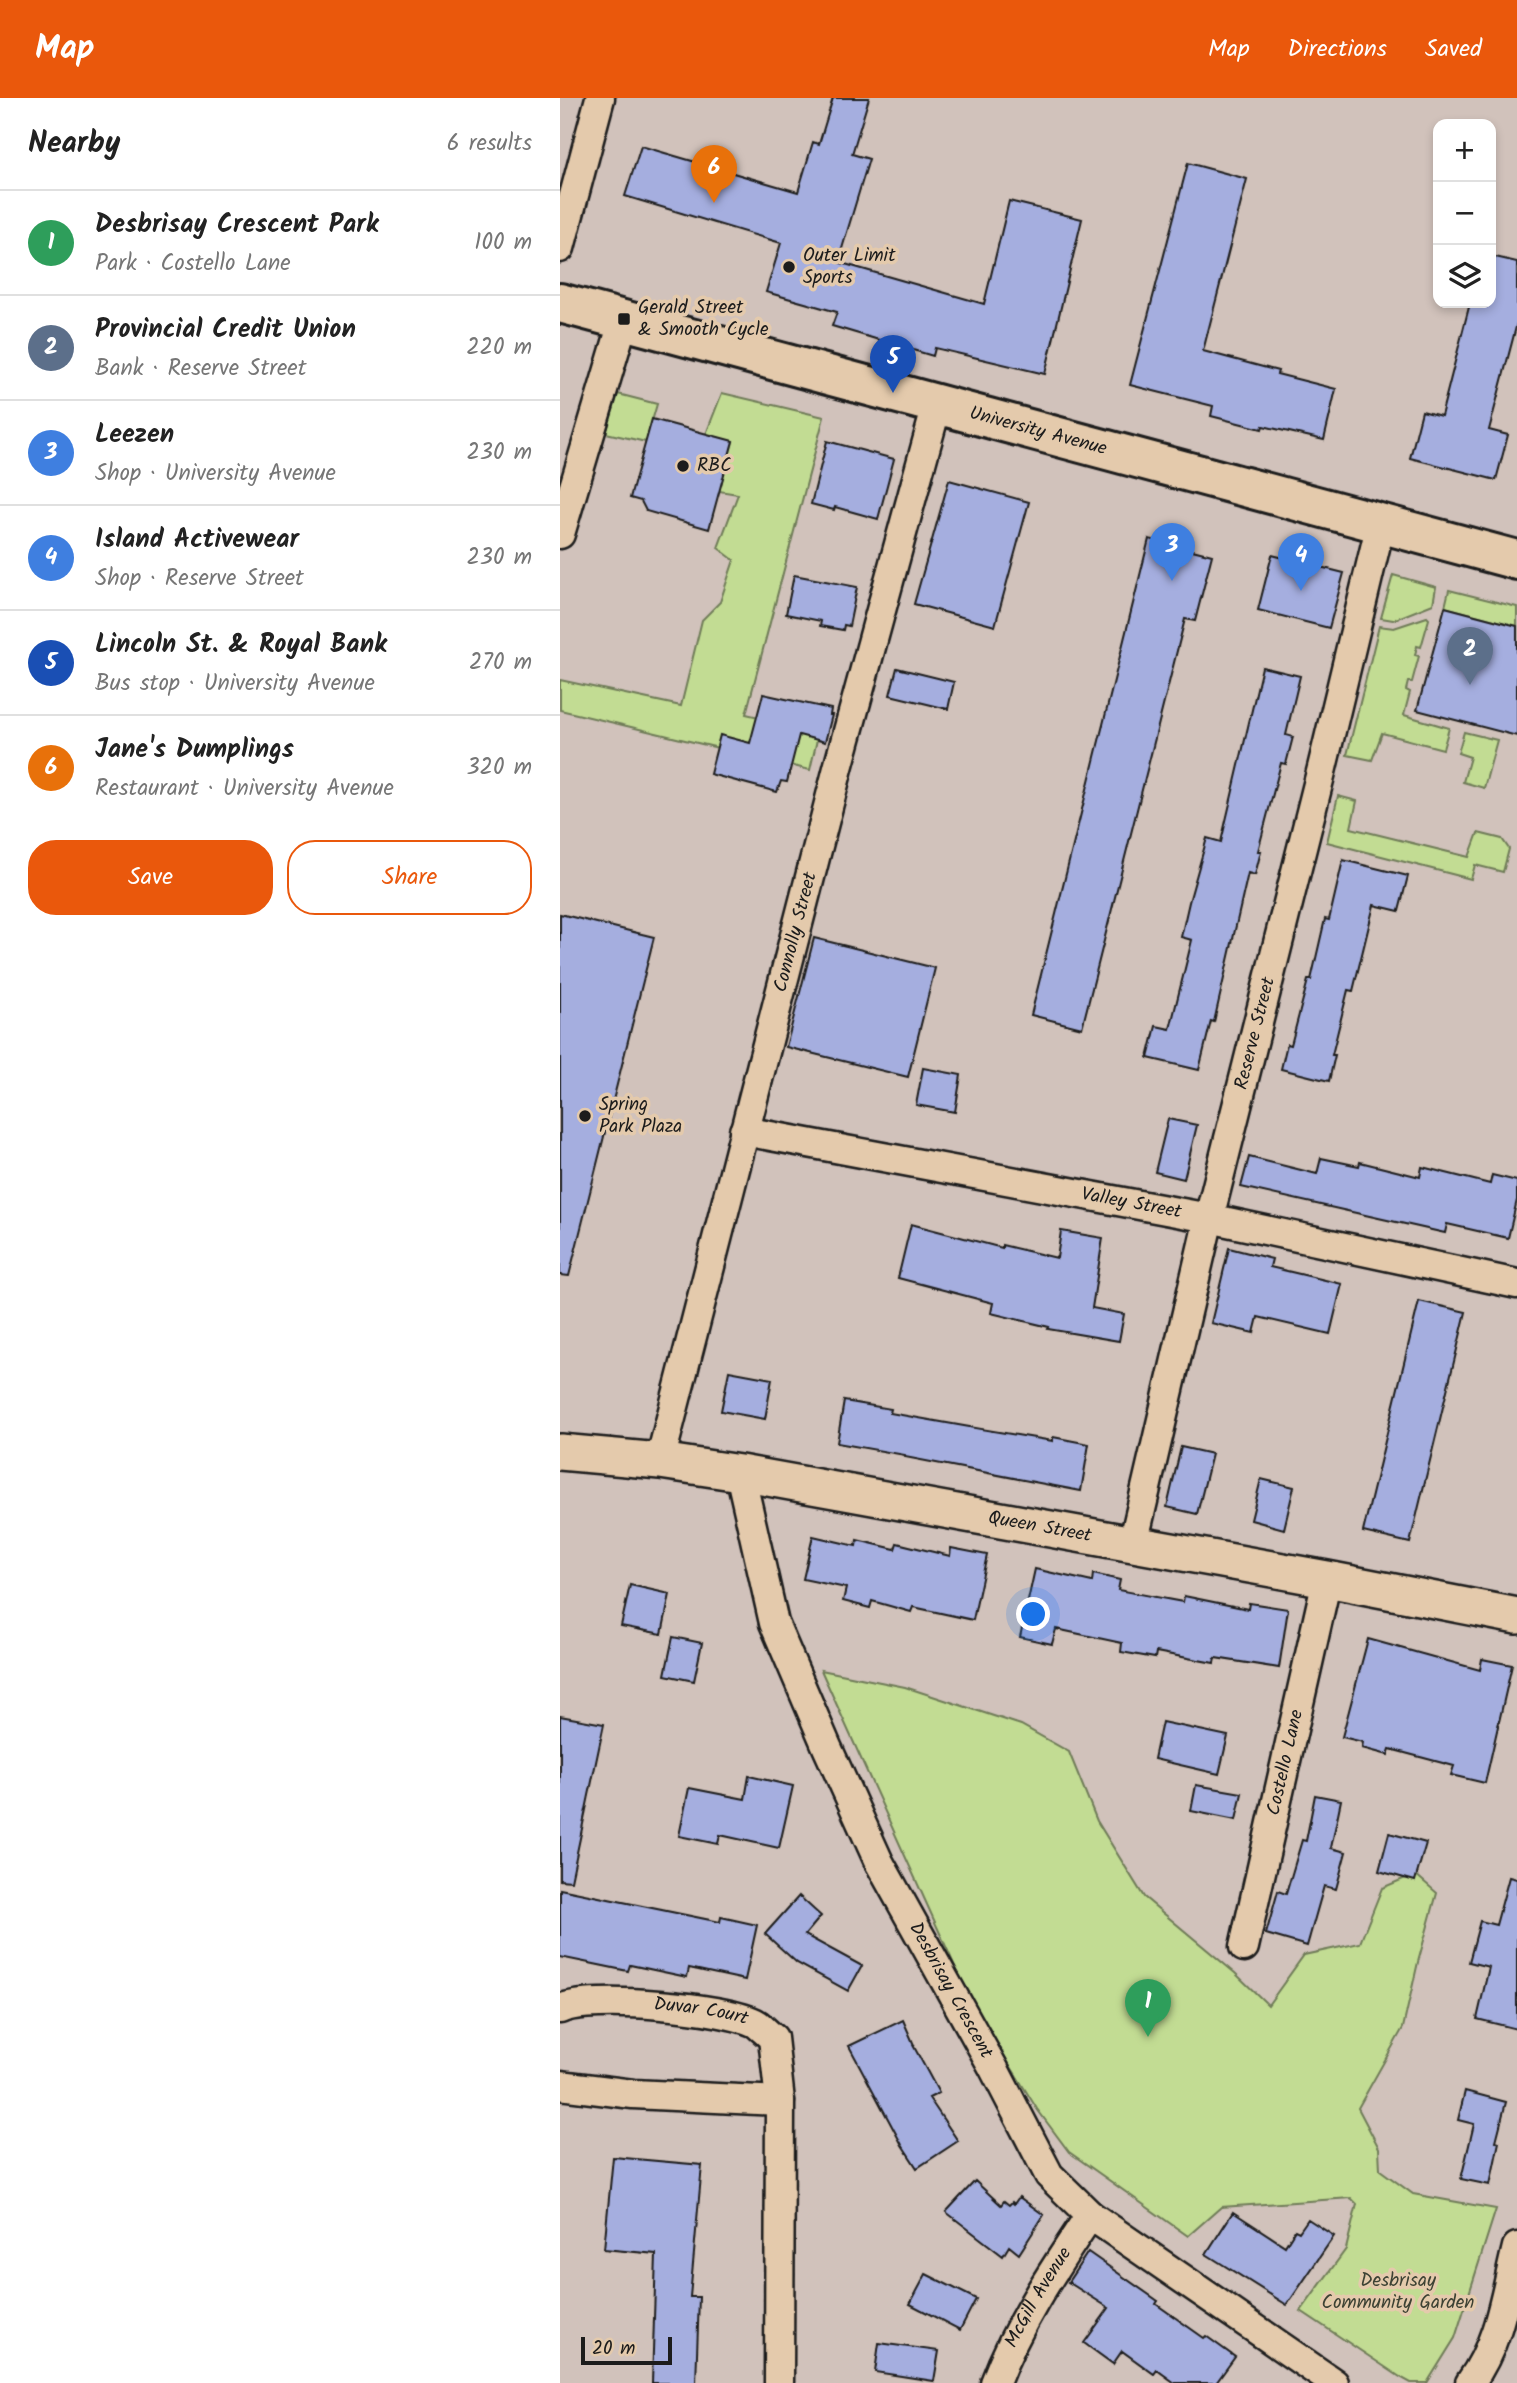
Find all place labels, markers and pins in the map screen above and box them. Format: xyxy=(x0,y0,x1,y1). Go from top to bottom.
pin: 6 xyxy=(691,145,737,203)
place label: Outer Limit Sports xyxy=(803,241,896,293)
marker: Outer Limit Sports xyxy=(781,259,797,275)
place label: Gerald Street & Smooth Cycle xyxy=(638,293,769,345)
marker: Gerald Street & Smooth Cycle xyxy=(616,311,632,327)
pin: 5 xyxy=(870,335,916,393)
place label: RBC xyxy=(697,451,732,481)
marker: RBC xyxy=(675,458,691,474)
pin: 3 xyxy=(1149,523,1195,581)
pin: 4 xyxy=(1278,533,1324,591)
pin: 2 xyxy=(1447,627,1493,685)
place label: Spring Park Plaza xyxy=(599,1090,682,1142)
marker: Spring Park Plaza xyxy=(577,1108,593,1124)
pin: 1 xyxy=(1125,1979,1171,2037)

